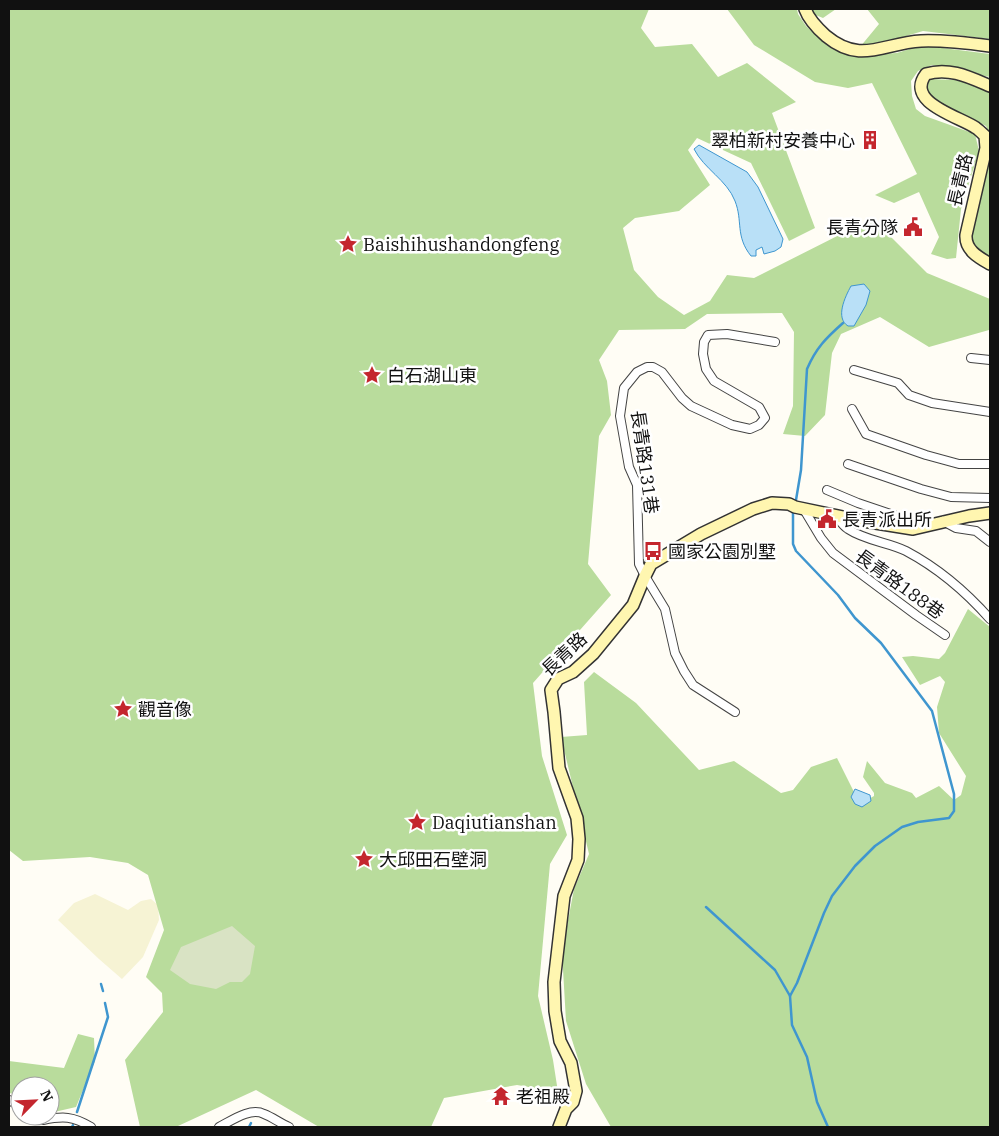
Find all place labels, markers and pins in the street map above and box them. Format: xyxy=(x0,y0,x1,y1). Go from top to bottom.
place label: 翠柏新村安養中心 xyxy=(711,129,855,152)
building icon: 翠柏新村安養中心 xyxy=(859,129,881,151)
place label: 長青分隊 xyxy=(826,216,898,239)
public building icon: 長青分隊 xyxy=(902,216,924,238)
place icon: Baishihushandongfeng xyxy=(337,233,359,255)
place label: Baishihushandongfeng xyxy=(363,233,560,256)
place icon: 白石湖山東 xyxy=(361,364,383,386)
place label: 白石湖山東 xyxy=(387,364,477,387)
public building icon: 長青派出所 xyxy=(816,508,838,530)
place label: 長青派出所 xyxy=(842,508,932,531)
bus stop icon: 國家公園別墅 xyxy=(642,540,664,562)
place label: 國家公園別墅 xyxy=(668,540,776,563)
place icon: 觀音像 xyxy=(112,698,134,720)
place label: 觀音像 xyxy=(138,698,192,721)
place icon: Daqiutianshan xyxy=(406,811,428,833)
place label: Daqiutianshan xyxy=(432,811,557,834)
place icon: 大邱田石壁洞 xyxy=(353,848,375,870)
place label: 大邱田石壁洞 xyxy=(379,848,487,871)
temple icon: 老祖殿 xyxy=(490,1085,512,1107)
place label: 老祖殿 xyxy=(516,1085,570,1108)

